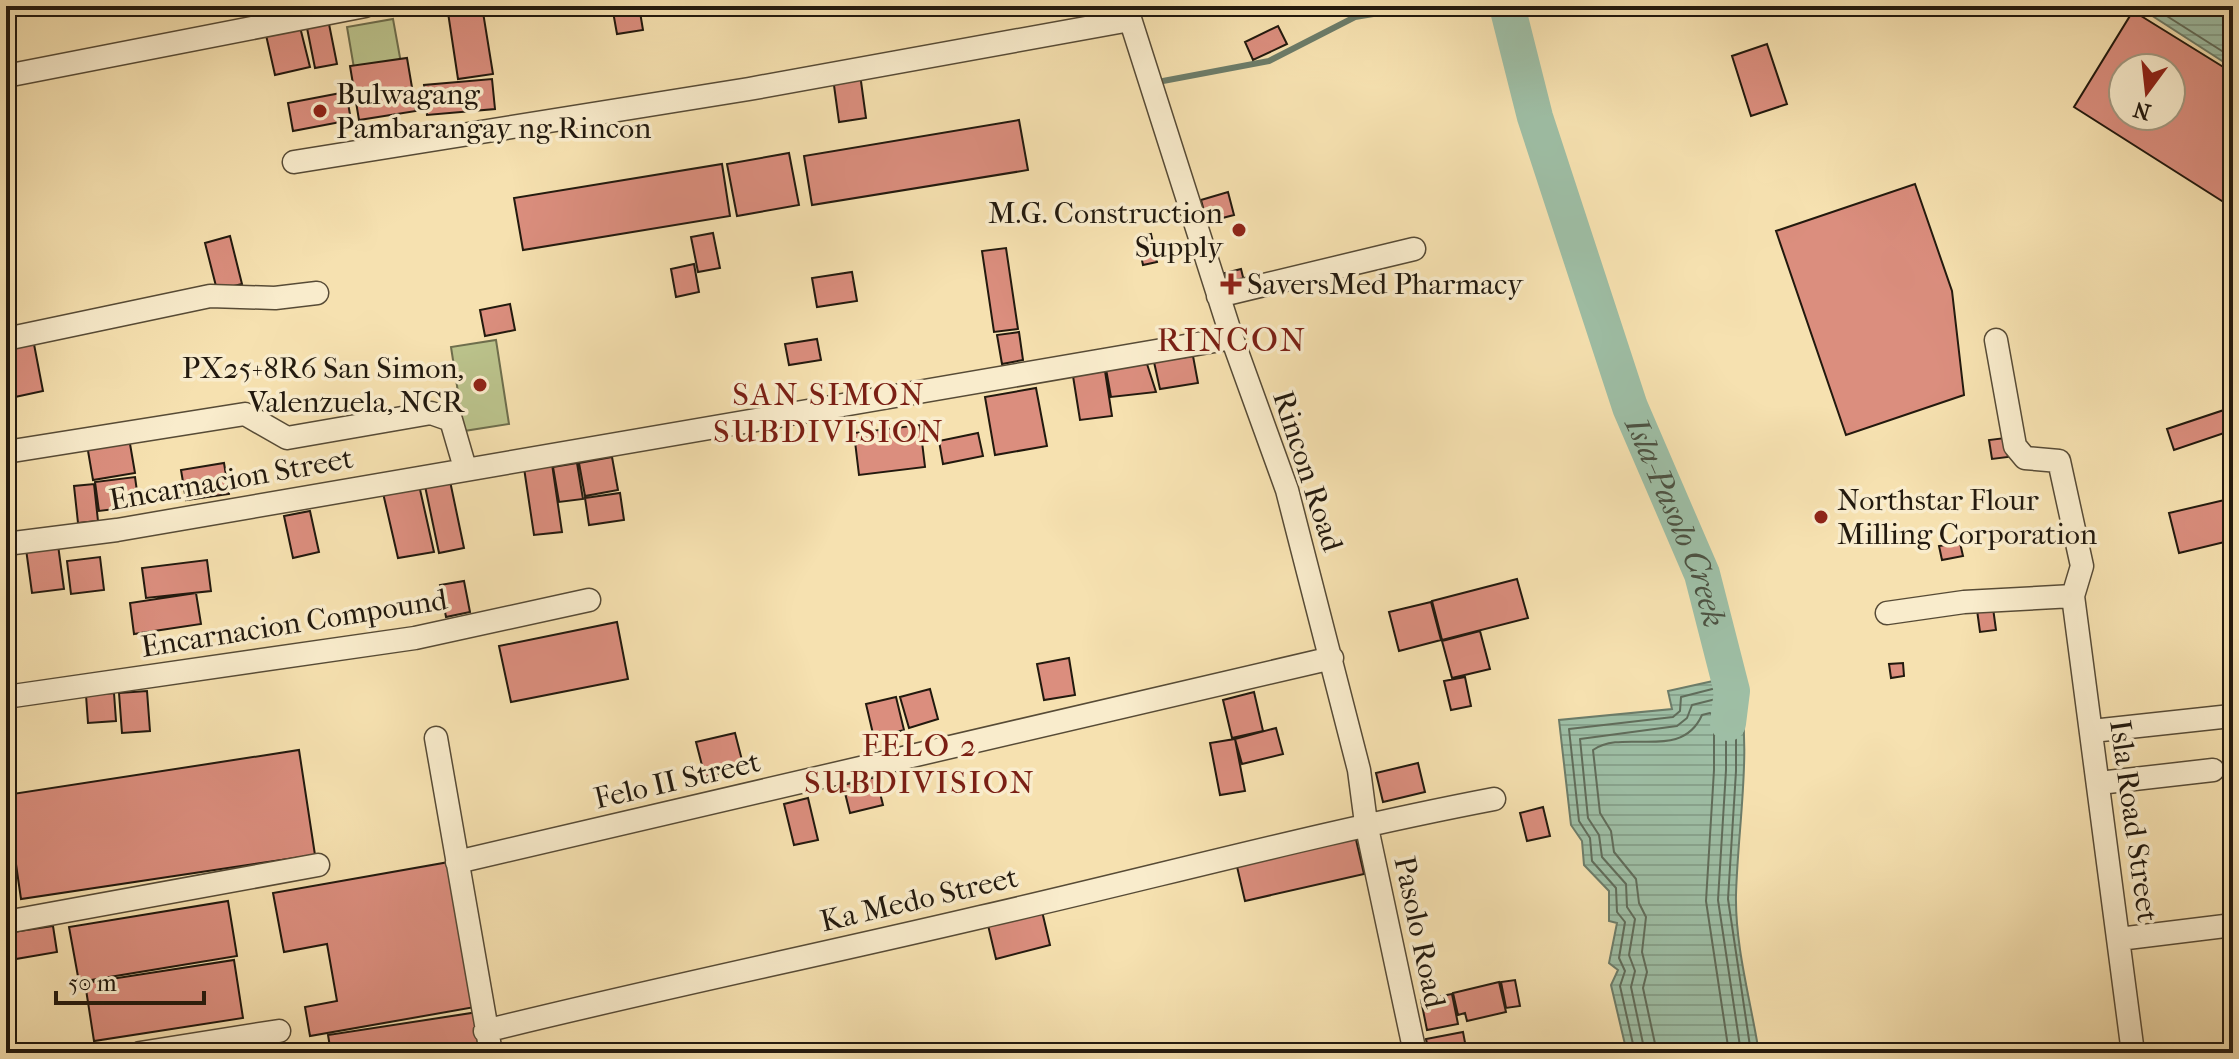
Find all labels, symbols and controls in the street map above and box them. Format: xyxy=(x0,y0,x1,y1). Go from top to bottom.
north arrow xyxy=(2107,52,2187,132)
place label: Bulwagang Pambarangay ng Rincon xyxy=(336,77,652,146)
text: N xyxy=(2130,96,2154,125)
marker: Bulwagang Pambarangay ng Rincon xyxy=(311,102,329,120)
place label: M.G. Construction Supply xyxy=(988,196,1224,265)
marker: M.G. Construction Supply xyxy=(1230,221,1248,239)
place label: SaversMed Pharmacy xyxy=(1247,267,1524,302)
marker: SaversMed Pharmacy xyxy=(1222,275,1240,293)
district label: RINCON xyxy=(1157,320,1307,360)
place label: PX25+8R6 San Simon, Valenzuela, NCR xyxy=(182,351,465,420)
marker: PX25+8R6 San Simon, Valenzuela, NCR xyxy=(471,376,489,394)
district label: SAN SIMON SUBDIVISION xyxy=(713,376,945,450)
street label: Rincon Road xyxy=(1265,386,1350,556)
water label: Isla-Pasolo Creek xyxy=(1617,411,1733,631)
street label: Encarnacion Street xyxy=(107,441,356,518)
place label: Northstar Flour Milling Corporation xyxy=(1837,483,2098,552)
marker: Northstar Flour Milling Corporation xyxy=(1812,508,1830,526)
street label: Encarnacion Compound xyxy=(139,582,450,665)
street label: Isla Road Street xyxy=(2102,718,2165,925)
district label: FELO 2 SUBDIVISION xyxy=(804,727,1036,801)
street label: Felo II Street xyxy=(591,744,764,817)
street label: Pasolo Road xyxy=(1386,853,1453,1012)
street label: Ka Medo Street xyxy=(817,860,1022,939)
scale bar xyxy=(56,955,204,1005)
text: 50 m xyxy=(68,969,117,997)

